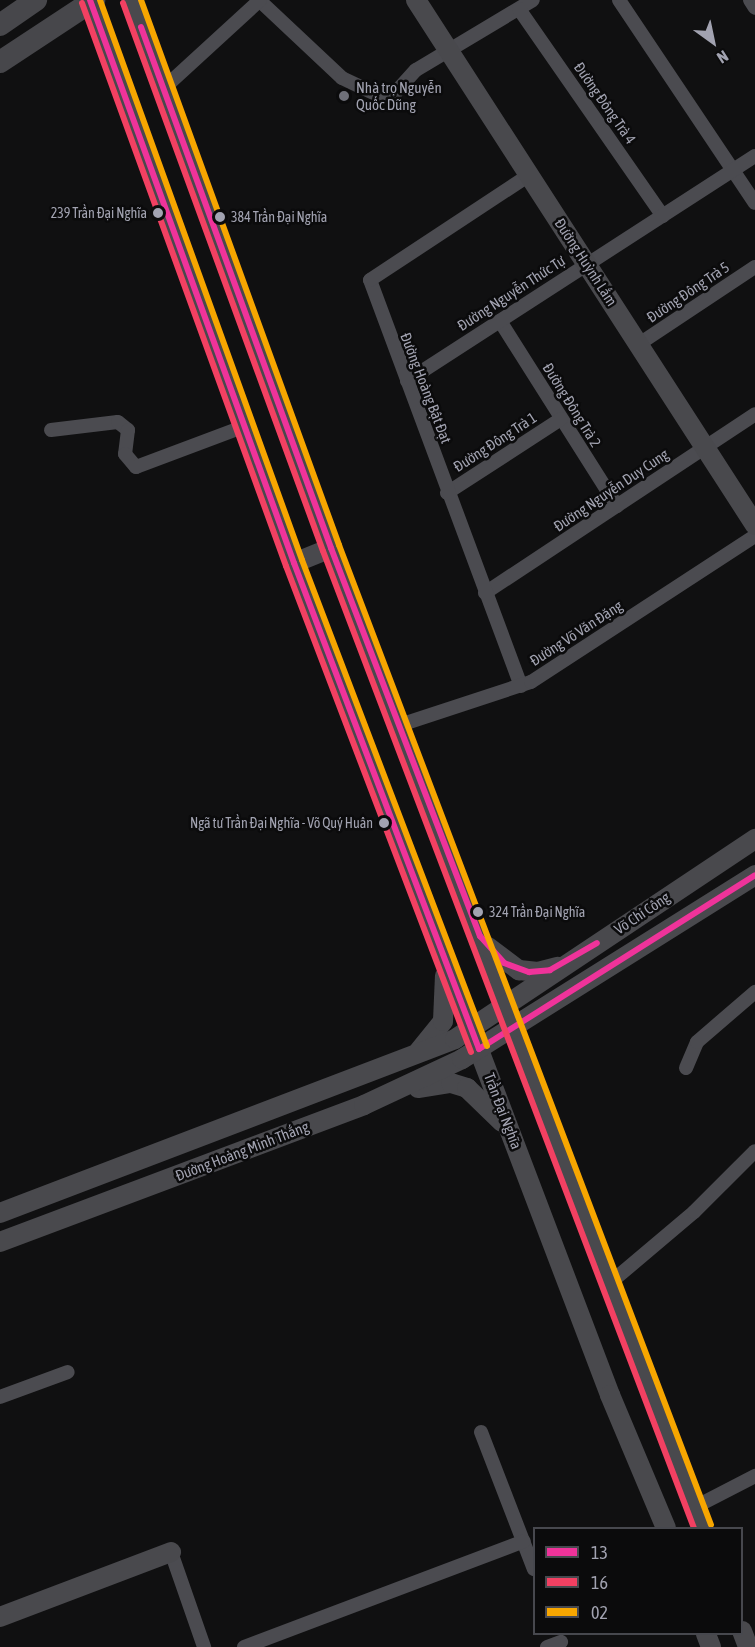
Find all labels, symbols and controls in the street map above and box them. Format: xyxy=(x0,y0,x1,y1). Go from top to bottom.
north arrow xyxy=(683,12,743,72)
text: N xyxy=(714,47,732,67)
street label: Đường Đông Trà 4 xyxy=(570,59,640,147)
place label: Nhà trọ Nguyễn Quốc Dũng xyxy=(356,78,442,113)
marker: Nhà trọ Nguyễn Quốc Dũng xyxy=(337,89,351,103)
place label: 239 Trần Đại Nghĩa xyxy=(51,205,147,221)
marker: 239 Trần Đại Nghĩa xyxy=(152,207,164,219)
place label: 384 Trần Đại Nghĩa xyxy=(231,209,327,225)
marker: 384 Trần Đại Nghĩa xyxy=(214,211,226,223)
street label: Đường Huỳnh Lắm xyxy=(551,215,621,309)
street label: Đường Nguyễn Thức Tự xyxy=(454,251,568,335)
street label: Đường Đông Trà 5 xyxy=(643,258,733,326)
street label: Đường Hoàng Bật Đạt xyxy=(397,330,455,446)
street label: Đường Đông Trà 2 xyxy=(539,360,605,450)
street label: Đường Đông Trà 1 xyxy=(450,408,540,476)
street label: Đường Nguyễn Duy Cung xyxy=(550,445,672,535)
street label: Đường Võ Văn Đặng xyxy=(526,596,626,670)
place label: Ngã tư Trần Đại Nghĩa - Võ Quý Huân xyxy=(190,815,373,831)
marker: Ngã tư Trần Đại Nghĩa - Võ Quý Huân xyxy=(378,817,390,829)
street label: Võ Chí Công xyxy=(611,888,673,938)
place label: 324 Trần Đại Nghĩa xyxy=(489,904,585,920)
marker: 324 Trần Đại Nghĩa xyxy=(472,906,484,918)
street label: Trần Đại Nghĩa xyxy=(480,1070,526,1152)
street label: Đường Hoàng Minh Thắng xyxy=(173,1117,311,1185)
legend xyxy=(533,1527,743,1635)
text: 13 xyxy=(591,1542,608,1563)
text: 16 xyxy=(591,1572,608,1593)
text: 02 xyxy=(591,1602,608,1623)

